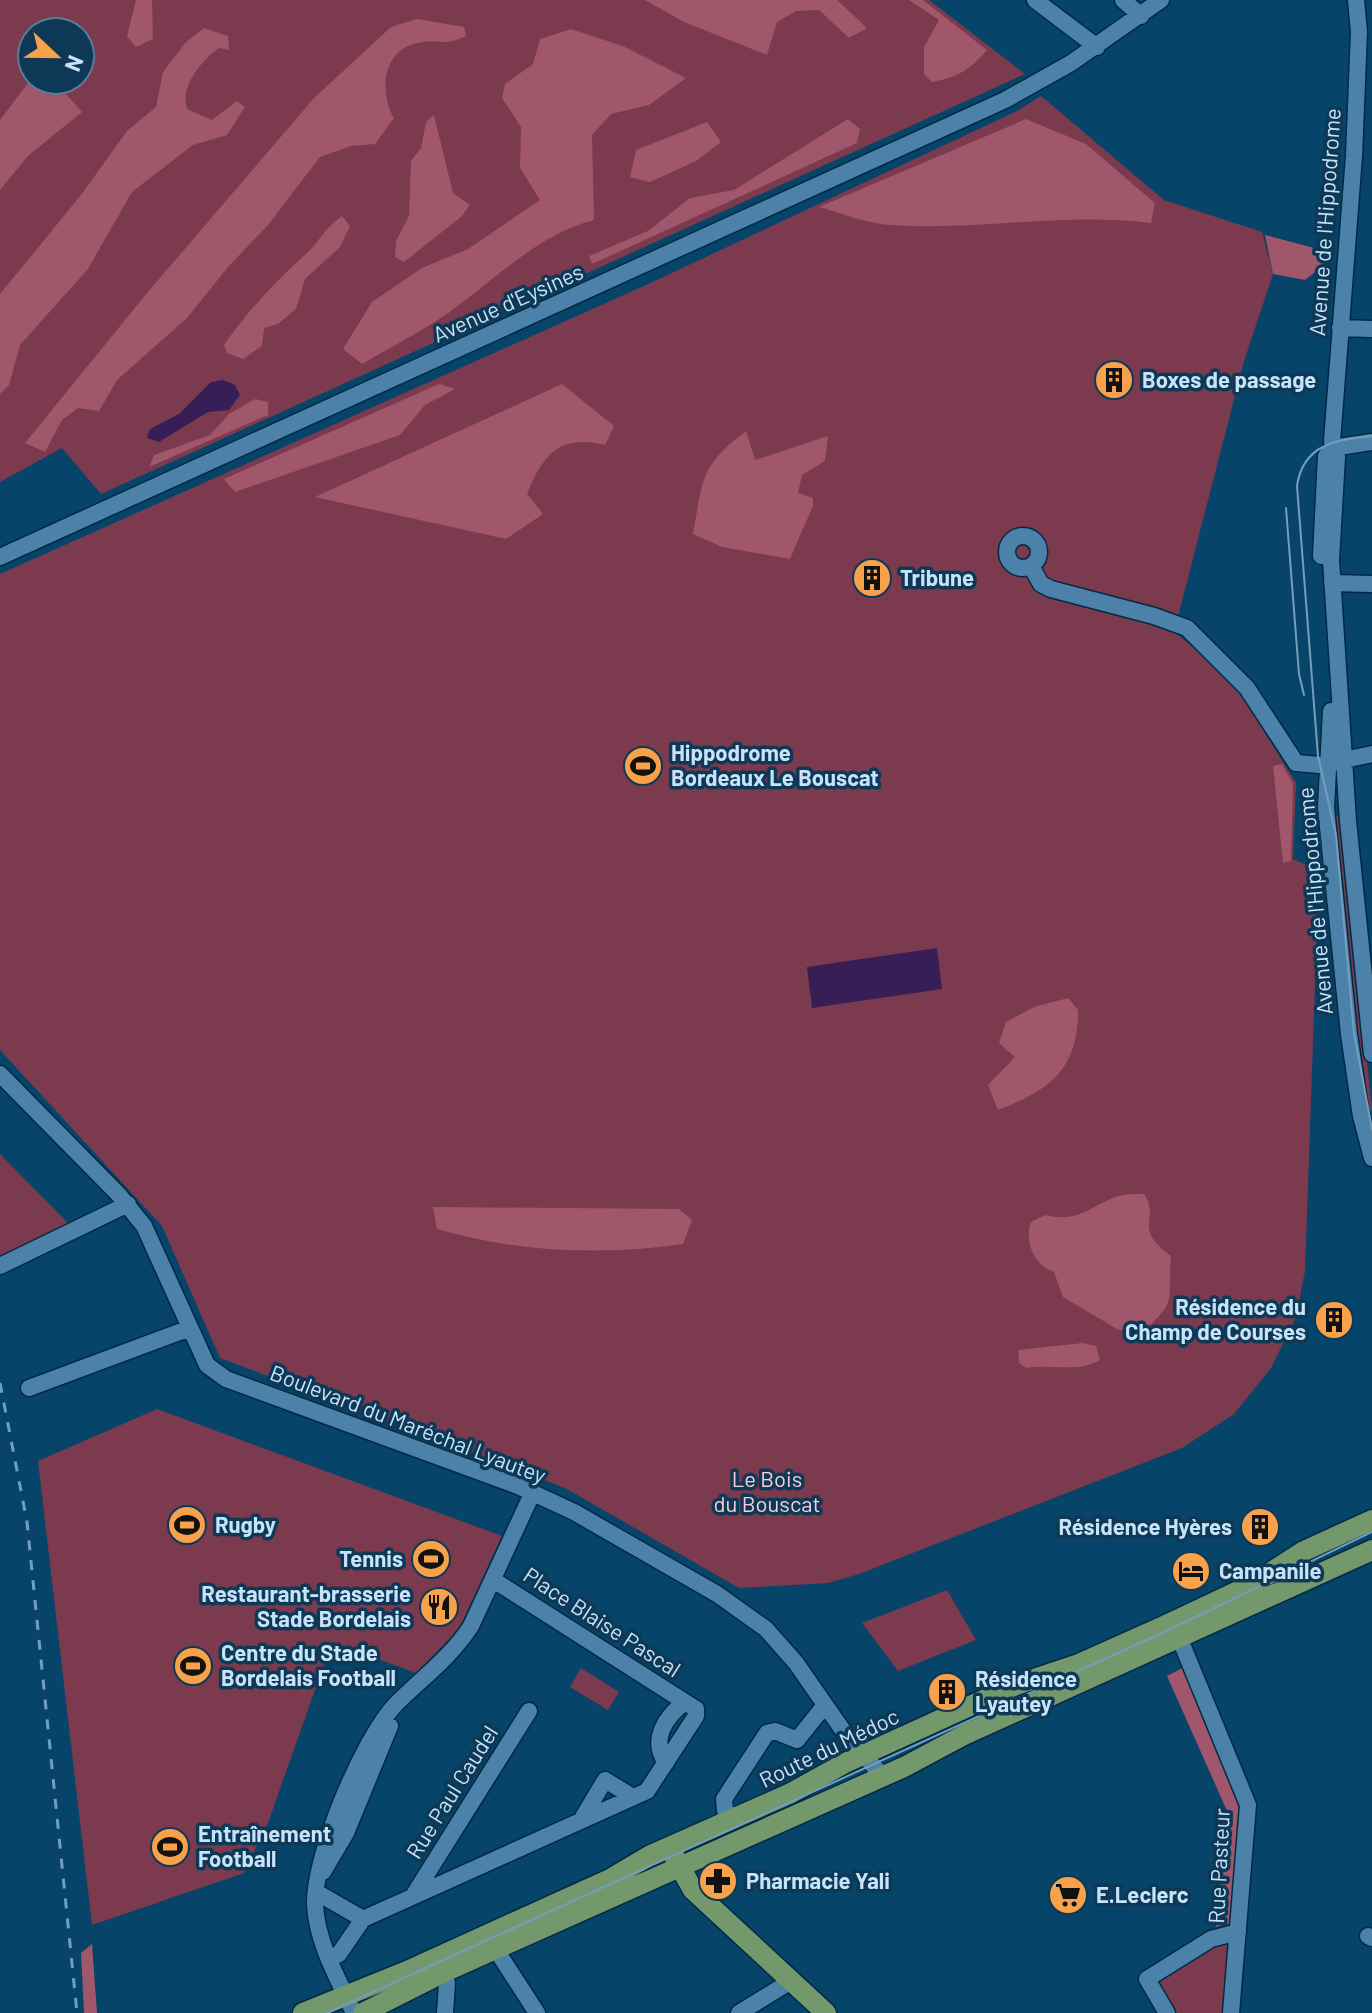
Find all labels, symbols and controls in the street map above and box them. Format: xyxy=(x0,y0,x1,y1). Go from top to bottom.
north arrow xyxy=(16,16,96,96)
text: N xyxy=(61,52,90,76)
street label: Avenue de l'Hippodrome xyxy=(1303,107,1345,337)
street label: Avenue d'Eysines xyxy=(428,257,587,347)
building icon: Boxes de passage xyxy=(1093,359,1135,401)
place label: Boxes de passage xyxy=(1142,366,1316,392)
building icon: Tribune xyxy=(851,557,893,599)
place label: Tribune xyxy=(900,564,974,590)
place label: Hippodrome Bordeaux Le Bouscat xyxy=(671,739,879,790)
sports icon: Hippodrome Bordeaux Le Bouscat xyxy=(622,745,664,787)
street label: Avenue de l'Hippodrome xyxy=(1291,786,1337,1016)
place label: Résidence du Champ de Courses xyxy=(1125,1293,1306,1344)
building icon: Résidence du Champ de Courses xyxy=(1313,1299,1355,1341)
street label: Boulevard du Maréchal Lyautey xyxy=(267,1358,550,1488)
park label: Le Bois du Bouscat xyxy=(714,1465,820,1516)
sports icon: Rugby xyxy=(166,1504,208,1546)
building icon: Résidence Hyères xyxy=(1239,1506,1281,1548)
place label: Rugby xyxy=(215,1511,276,1537)
place label: Résidence Hyères xyxy=(1058,1513,1232,1539)
sports icon: Tennis xyxy=(410,1538,452,1580)
place label: Tennis xyxy=(339,1545,403,1571)
hotel icon: Campanile xyxy=(1170,1550,1212,1592)
place label: Campanile xyxy=(1219,1557,1321,1583)
street label: Place Blaise Pascal xyxy=(519,1561,686,1682)
place label: Restaurant-brasserie Stade Bordelais xyxy=(201,1580,411,1631)
restaurant icon: Restaurant-brasserie Stade Bordelais xyxy=(418,1586,460,1628)
place label: Centre du Stade Bordelais Football xyxy=(221,1639,396,1690)
sports icon: Centre du Stade Bordelais Football xyxy=(172,1645,214,1687)
place label: Résidence Lyautey xyxy=(975,1665,1077,1716)
building icon: Résidence Lyautey xyxy=(926,1671,968,1713)
street label: Route du Médoc xyxy=(755,1702,903,1792)
street label: Rue Paul Caudel xyxy=(400,1720,502,1863)
street label: Rue Pasteur xyxy=(1202,1808,1234,1924)
place label: Entraînement Football xyxy=(198,1820,331,1871)
sports icon: Entraînement Football xyxy=(149,1826,191,1868)
pharmacy icon: Pharmacie Yali xyxy=(697,1860,739,1902)
place label: Pharmacie Yali xyxy=(746,1867,890,1893)
supermarket icon: E.Leclerc xyxy=(1047,1874,1089,1916)
place label: E.Leclerc xyxy=(1096,1881,1189,1907)

